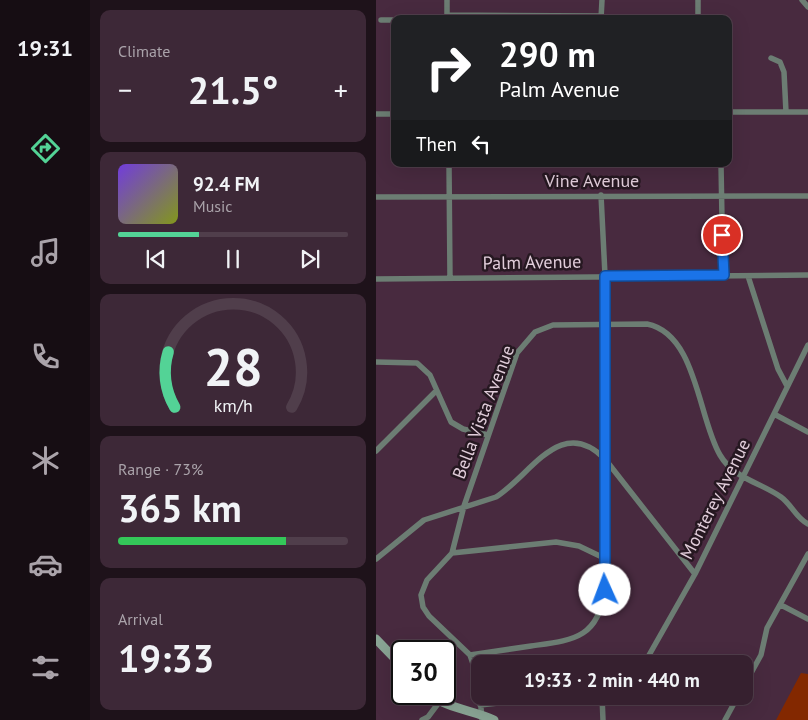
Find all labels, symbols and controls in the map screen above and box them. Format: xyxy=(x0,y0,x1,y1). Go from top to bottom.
text: 290 m xyxy=(499,31,596,77)
text: 19:31 xyxy=(17,34,73,62)
icon: right xyxy=(416,35,481,100)
text: Climate xyxy=(118,41,170,61)
text: 21.5° xyxy=(188,65,278,114)
text: − xyxy=(118,71,132,108)
text: + xyxy=(334,71,348,108)
text: Palm Avenue xyxy=(499,75,620,103)
icon: left xyxy=(467,130,495,158)
icon: directions xyxy=(28,131,63,166)
text: Then xyxy=(416,132,457,156)
street label: Vine Avenue xyxy=(544,169,639,192)
text: 92.4 FM xyxy=(193,172,260,196)
text: Music xyxy=(193,196,233,216)
pin xyxy=(701,214,743,256)
icon: arrive xyxy=(708,221,736,249)
icon: music xyxy=(28,235,63,270)
icon: previous xyxy=(142,245,170,273)
icon: pause xyxy=(219,245,247,273)
icon: next xyxy=(296,245,324,273)
street label: Palm Avenue xyxy=(482,250,582,274)
text: 28 xyxy=(204,333,262,400)
icon: phone xyxy=(28,339,63,374)
street label: Bella Vista Avenue xyxy=(447,342,519,482)
text: km/h xyxy=(213,394,253,417)
street label: Monterey Avenue xyxy=(675,435,755,563)
icon: climate xyxy=(28,443,63,478)
text: Range · 73% xyxy=(118,459,203,479)
text: 365 km xyxy=(118,483,242,532)
icon: car xyxy=(28,547,63,582)
position arrow xyxy=(578,563,630,615)
text: Arrival xyxy=(118,609,163,629)
text: 19:33 xyxy=(118,633,214,682)
speed limit sign: 30 xyxy=(391,640,456,705)
icon: filters xyxy=(28,650,63,685)
text: 19:33 · 2 min · 440 m xyxy=(524,668,700,692)

